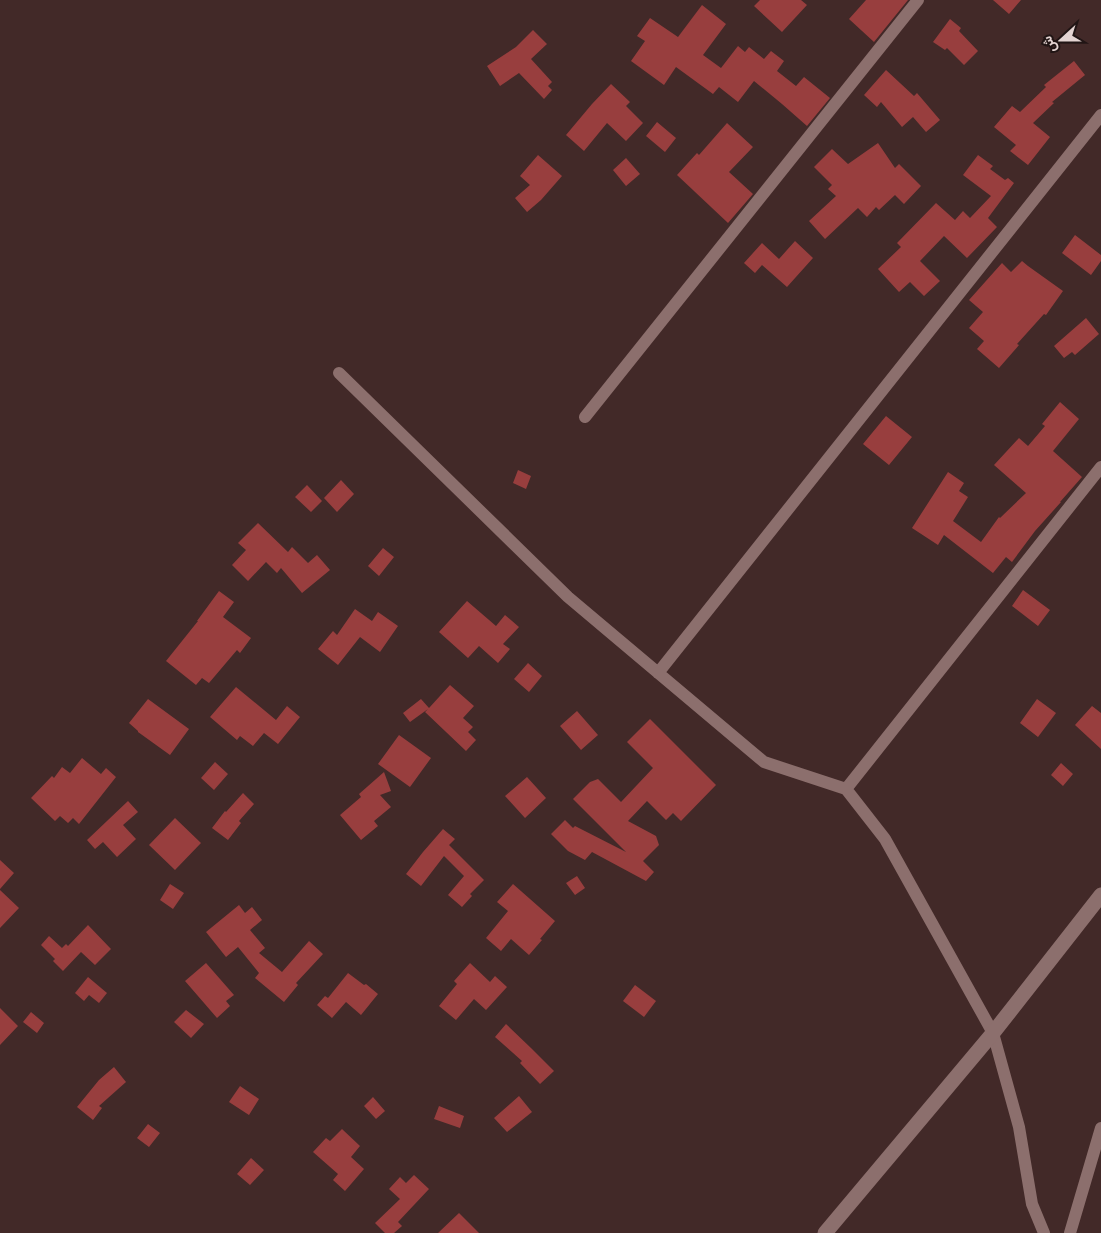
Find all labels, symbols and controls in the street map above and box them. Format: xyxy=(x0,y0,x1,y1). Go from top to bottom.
north arrow xyxy=(1036,15,1086,65)
text: ش xyxy=(1037,33,1061,56)

